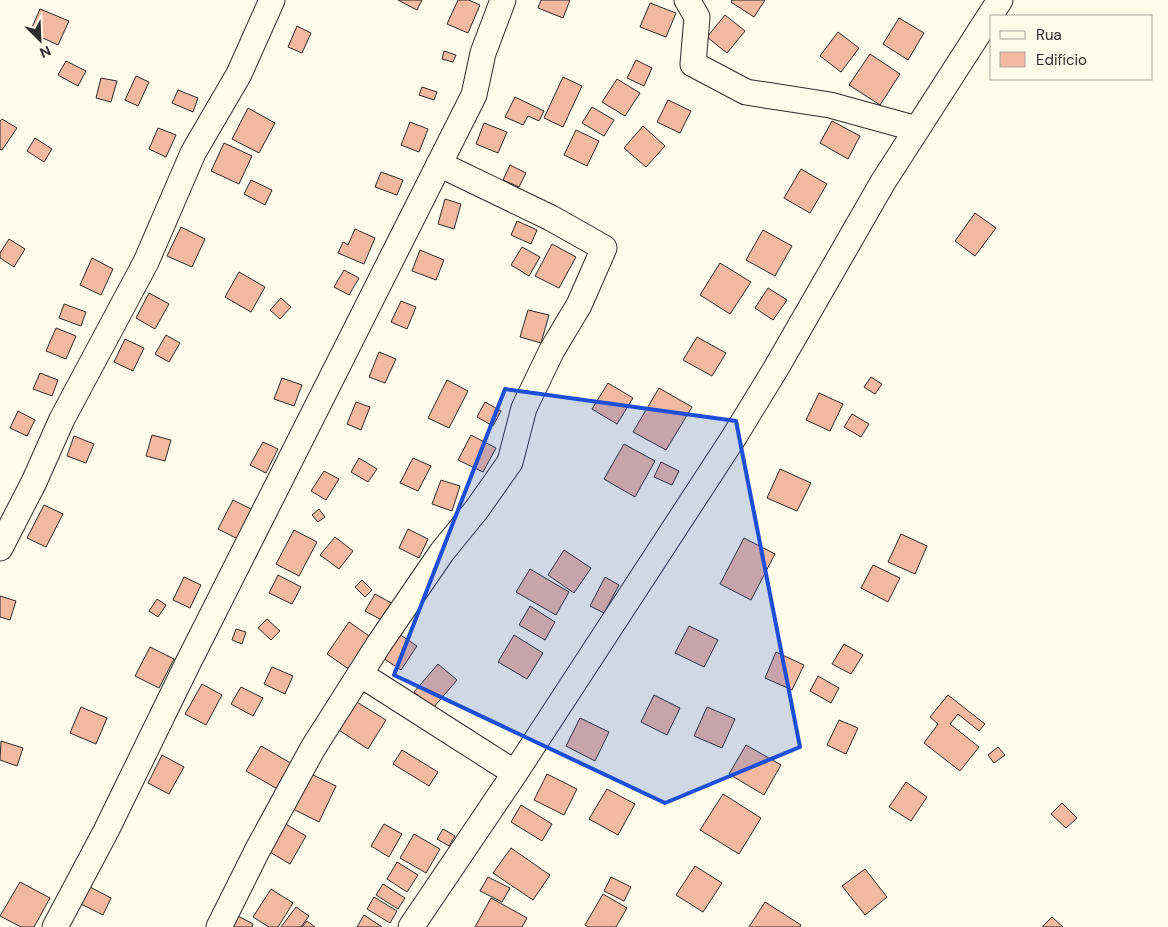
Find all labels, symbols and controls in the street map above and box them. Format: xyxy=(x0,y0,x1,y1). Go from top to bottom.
north arrow xyxy=(15,15,65,65)
legend xyxy=(990,15,1153,80)
text: Rua xyxy=(1036,25,1062,45)
text: N xyxy=(37,42,54,62)
text: Edifício xyxy=(1036,50,1087,70)

